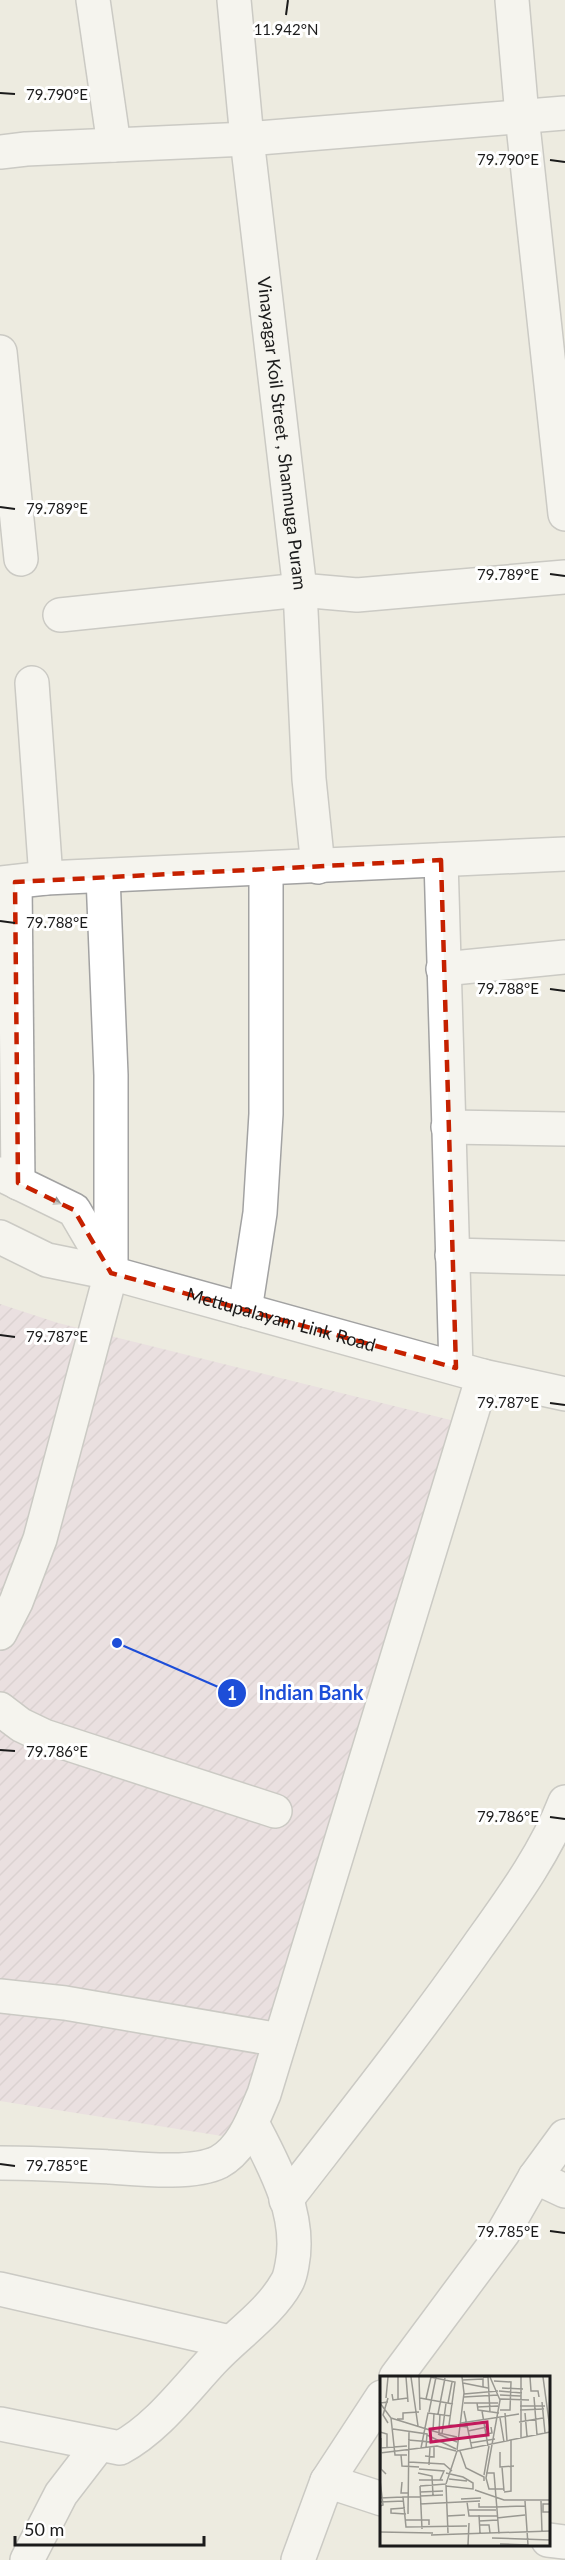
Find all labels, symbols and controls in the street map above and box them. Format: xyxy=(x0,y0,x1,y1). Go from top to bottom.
text: 11.942°N xyxy=(254,20,318,38)
text: 79.790°E xyxy=(26,85,88,103)
text: 79.790°E xyxy=(477,150,539,168)
street label: Vinayagar Koil Street , Shanmuga Puram xyxy=(253,275,312,591)
text: 79.789°E xyxy=(26,499,88,517)
text: 79.789°E xyxy=(477,565,539,583)
text: 79.788°E xyxy=(26,913,88,931)
text: 79.788°E xyxy=(477,979,539,997)
one-way arrow xyxy=(44,1195,61,1205)
street label: Mettupalayam Link Road xyxy=(184,1282,378,1356)
text: 79.787°E xyxy=(26,1327,88,1345)
text: 79.787°E xyxy=(477,1393,539,1411)
callout: Indian Bank xyxy=(217,1674,376,1712)
text: Indian Bank xyxy=(259,1680,364,1704)
text: 1 xyxy=(227,1682,237,1704)
text: 79.786°E xyxy=(26,1742,88,1760)
text: 79.786°E xyxy=(477,1807,539,1825)
text: 79.785°E xyxy=(26,2156,88,2174)
text: 79.785°E xyxy=(477,2222,539,2240)
inset map xyxy=(380,2376,550,2545)
scale bar xyxy=(15,2509,204,2547)
text: 50 m xyxy=(24,2518,64,2540)

